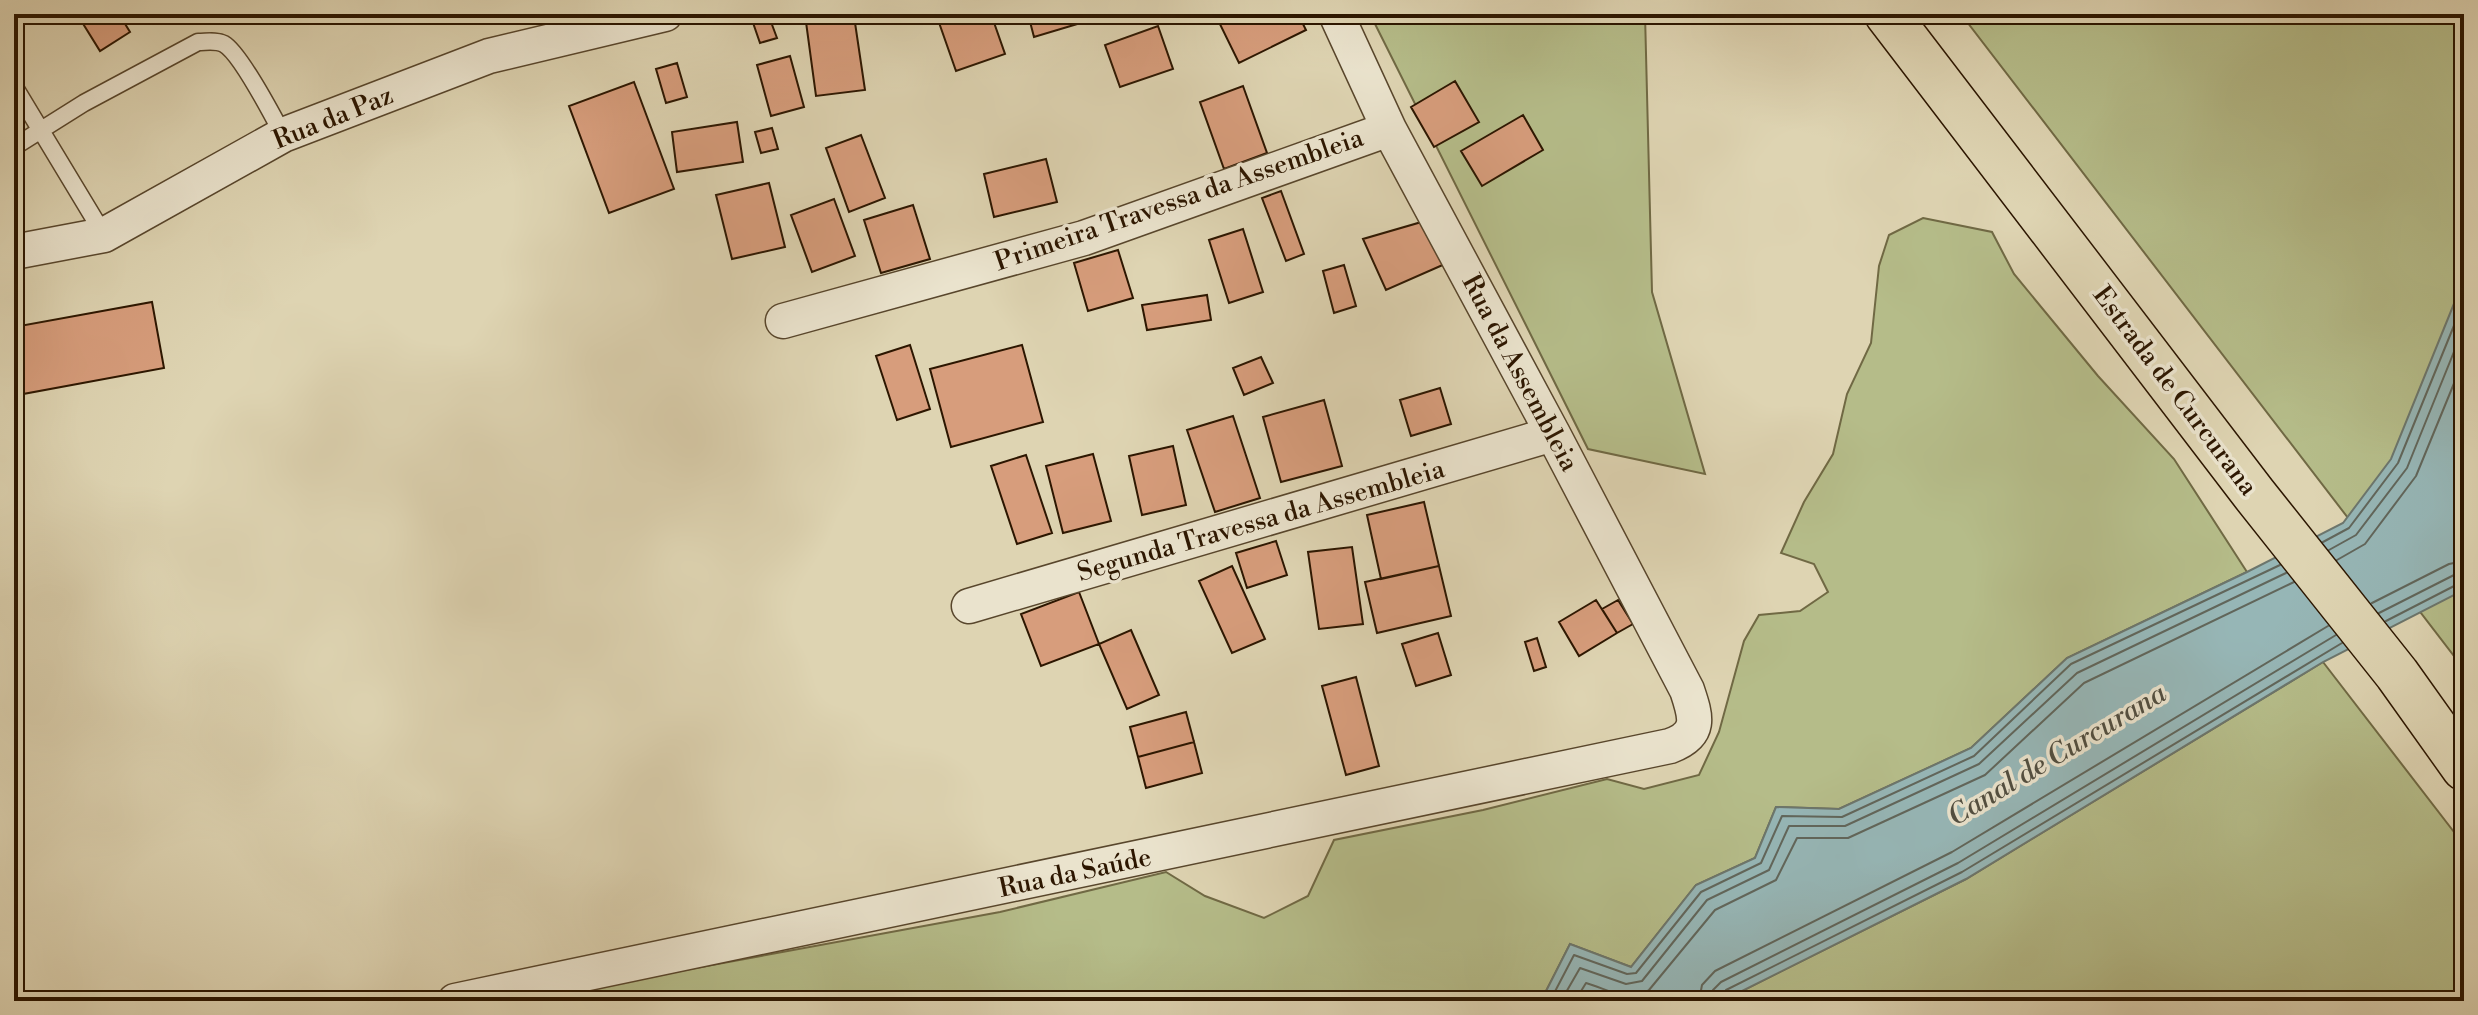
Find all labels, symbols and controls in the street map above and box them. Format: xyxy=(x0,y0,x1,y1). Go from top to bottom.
street label: Rua da Paz xyxy=(268,79,398,157)
street label: Primeira Travessa da Assembleia xyxy=(991,121,1368,278)
street label: Rua da Assembleia xyxy=(1455,269,1586,478)
street label: Estrada de Curcurana xyxy=(2086,280,2265,503)
street label: Segunda Travessa da Assembleia xyxy=(1074,453,1449,589)
water label: Canal de Curcurana xyxy=(1941,676,2173,834)
street label: Rua da Saúde xyxy=(996,841,1154,905)

